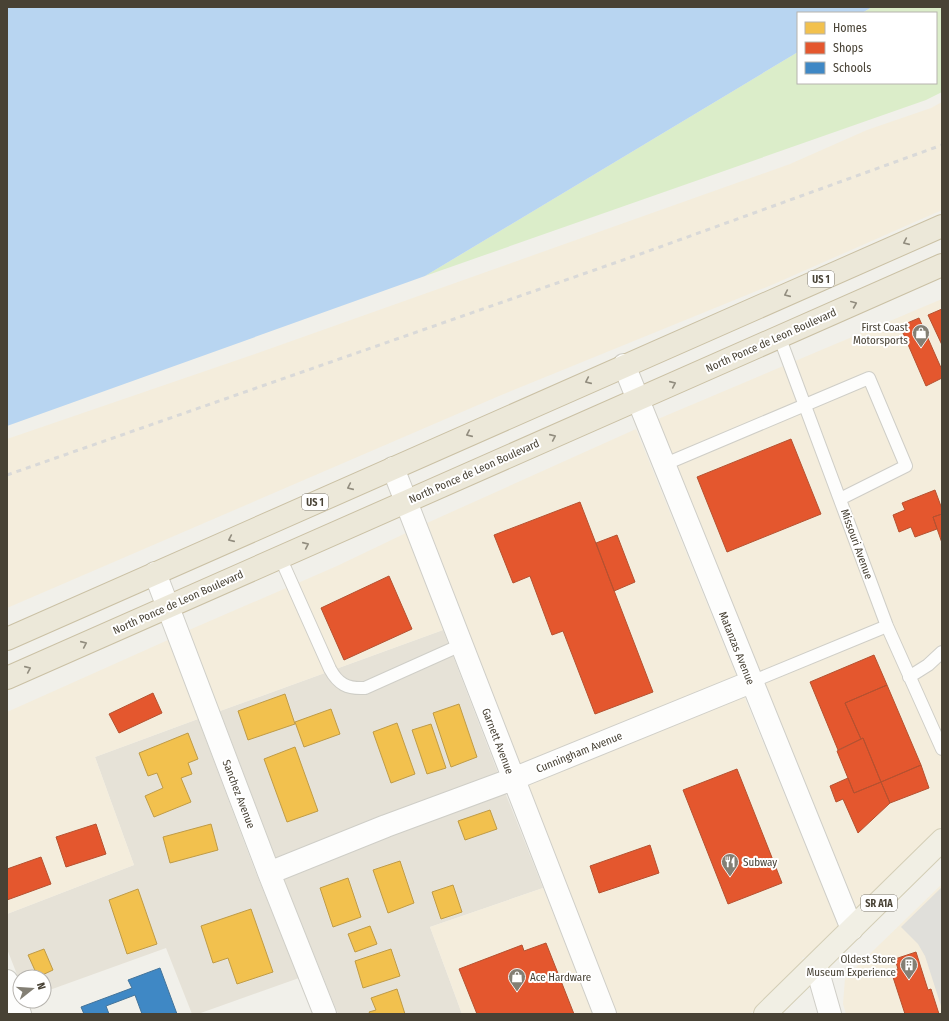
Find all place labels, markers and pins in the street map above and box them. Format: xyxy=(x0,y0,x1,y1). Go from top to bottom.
place label: First Coast Motorsports xyxy=(853,321,908,347)
shop icon: First Coast Motorsports xyxy=(911,323,931,348)
restaurant icon: Subway xyxy=(720,852,740,877)
place label: Subway xyxy=(743,856,777,869)
place label: Oldest Store Museum Experience xyxy=(806,953,896,979)
building icon: Oldest Store Museum Experience xyxy=(899,955,919,980)
shop icon: Ace Hardware xyxy=(507,967,527,992)
place label: Ace Hardware xyxy=(530,971,591,984)

